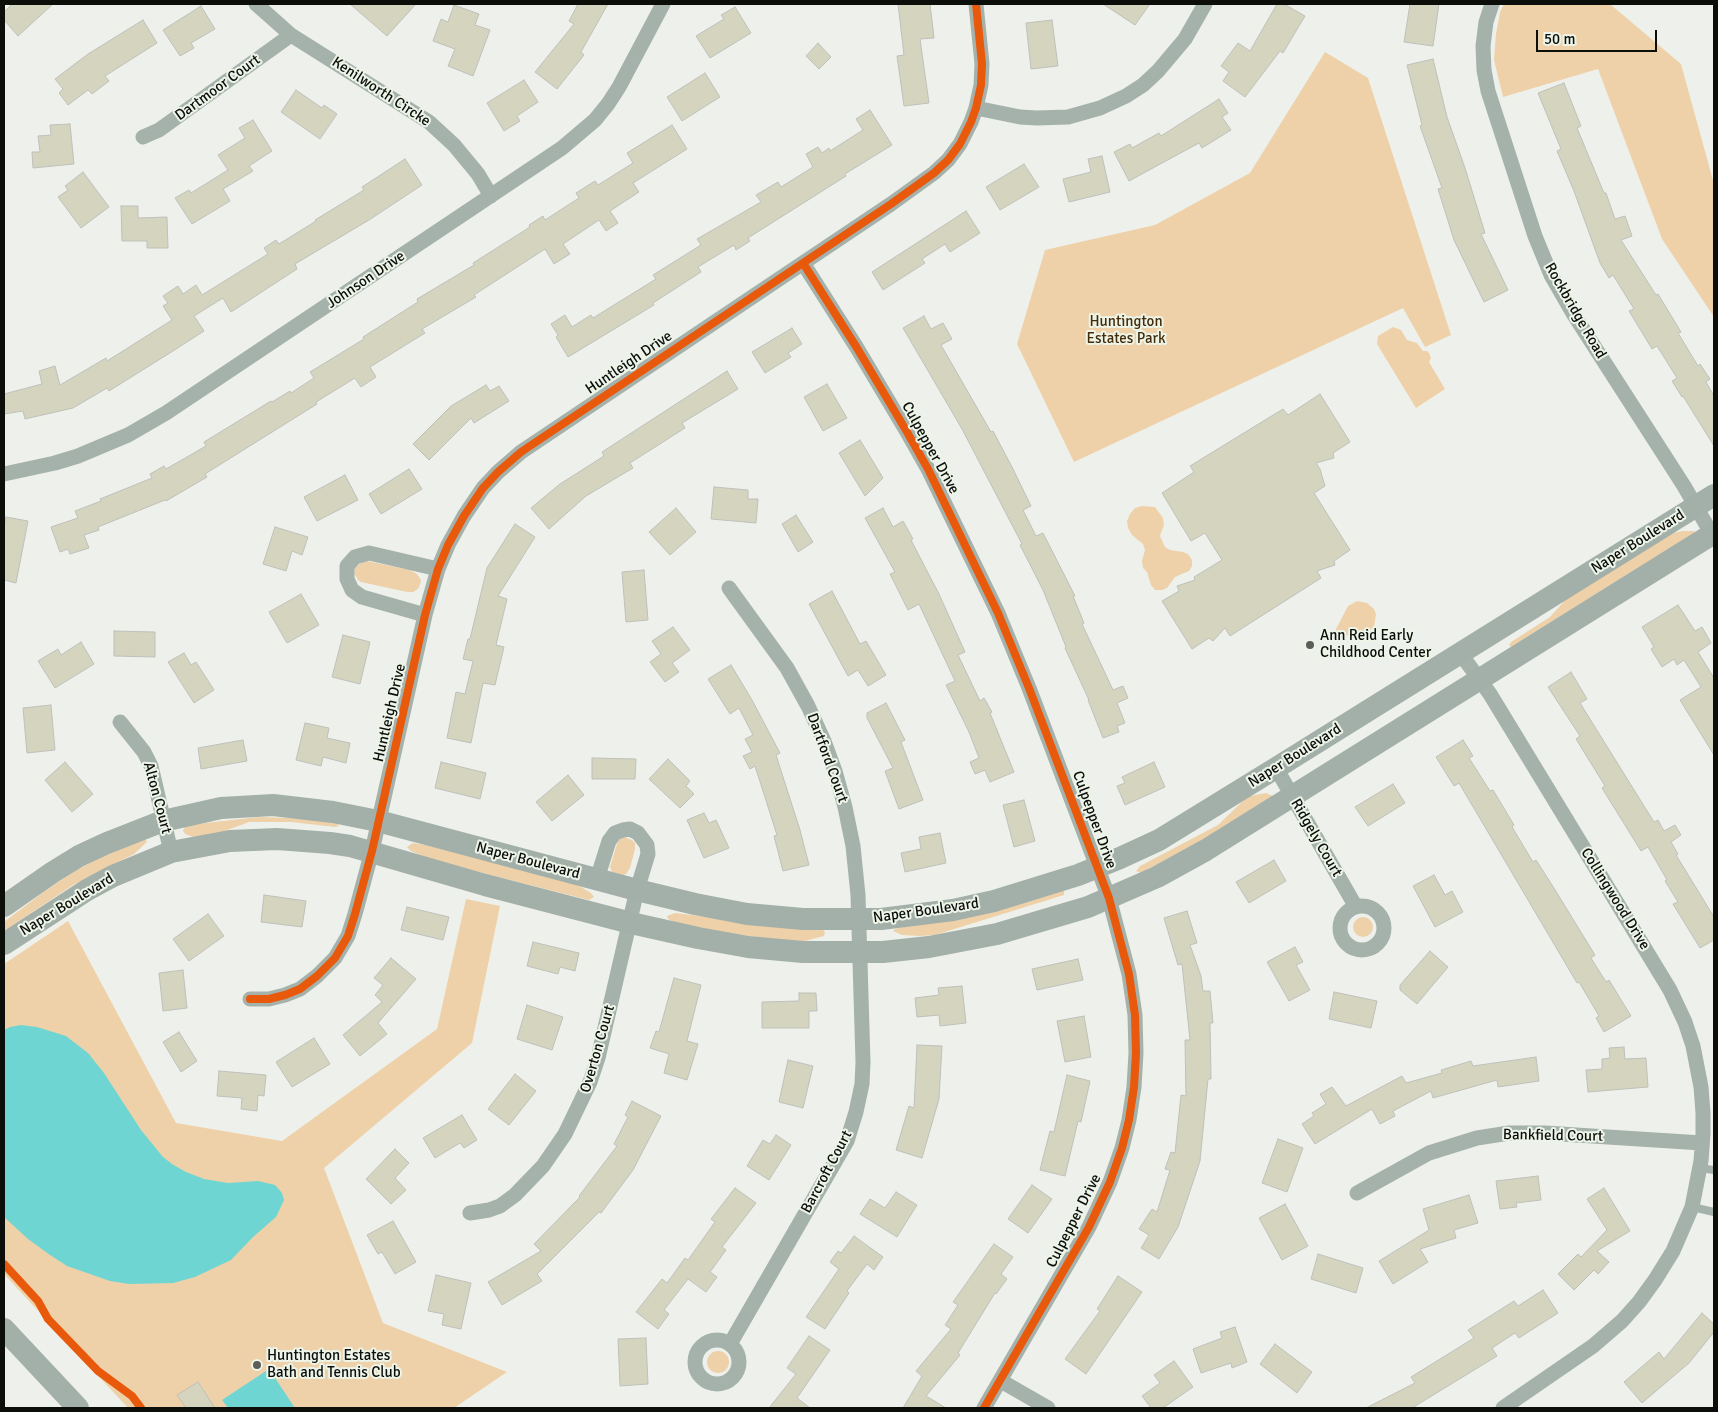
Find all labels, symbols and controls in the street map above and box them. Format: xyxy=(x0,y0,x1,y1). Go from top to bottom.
scale bar xyxy=(1538,20,1659,52)
text: 50 m xyxy=(1544,30,1575,48)
street label: Dartmoor Court xyxy=(172,51,264,125)
street label: Kenilworth Circke xyxy=(328,53,434,131)
street label: Johnson Drive xyxy=(324,247,408,313)
street label: Rockbridge Road xyxy=(1540,260,1610,362)
park label: Huntington Estates Park xyxy=(1086,313,1166,348)
street label: Huntleigh Drive xyxy=(582,327,676,399)
street label: Culpepper Drive xyxy=(897,399,963,497)
street label: Naper Boulevard xyxy=(1588,506,1688,578)
place label: Ann Reid Early Childhood Center xyxy=(1320,627,1431,662)
marker: Ann Reid Early Childhood Center xyxy=(1304,639,1316,651)
street label: Huntleigh Drive xyxy=(370,662,410,764)
street label: Dartford Court xyxy=(802,711,852,805)
street label: Naper Boulevard xyxy=(1245,720,1345,792)
street label: Alton Court xyxy=(139,760,175,836)
street label: Culpepper Drive xyxy=(1068,769,1120,871)
street label: Ridgely Court xyxy=(1286,796,1346,880)
street label: Naper Boulevard xyxy=(474,839,582,883)
street label: Collingwood Drive xyxy=(1576,845,1654,953)
street label: Naper Boulevard xyxy=(17,870,117,940)
street label: Naper Boulevard xyxy=(872,895,980,927)
street label: Overton Court xyxy=(577,1003,619,1095)
street label: Bankfield Court xyxy=(1503,1126,1603,1146)
street label: Barcroft Court xyxy=(798,1128,856,1216)
street label: Culpepper Drive xyxy=(1043,1171,1105,1271)
place label: Huntington Estates Bath and Tennis Club xyxy=(267,1347,401,1382)
marker: Huntington Estates Bath and Tennis Club xyxy=(251,1359,263,1371)

